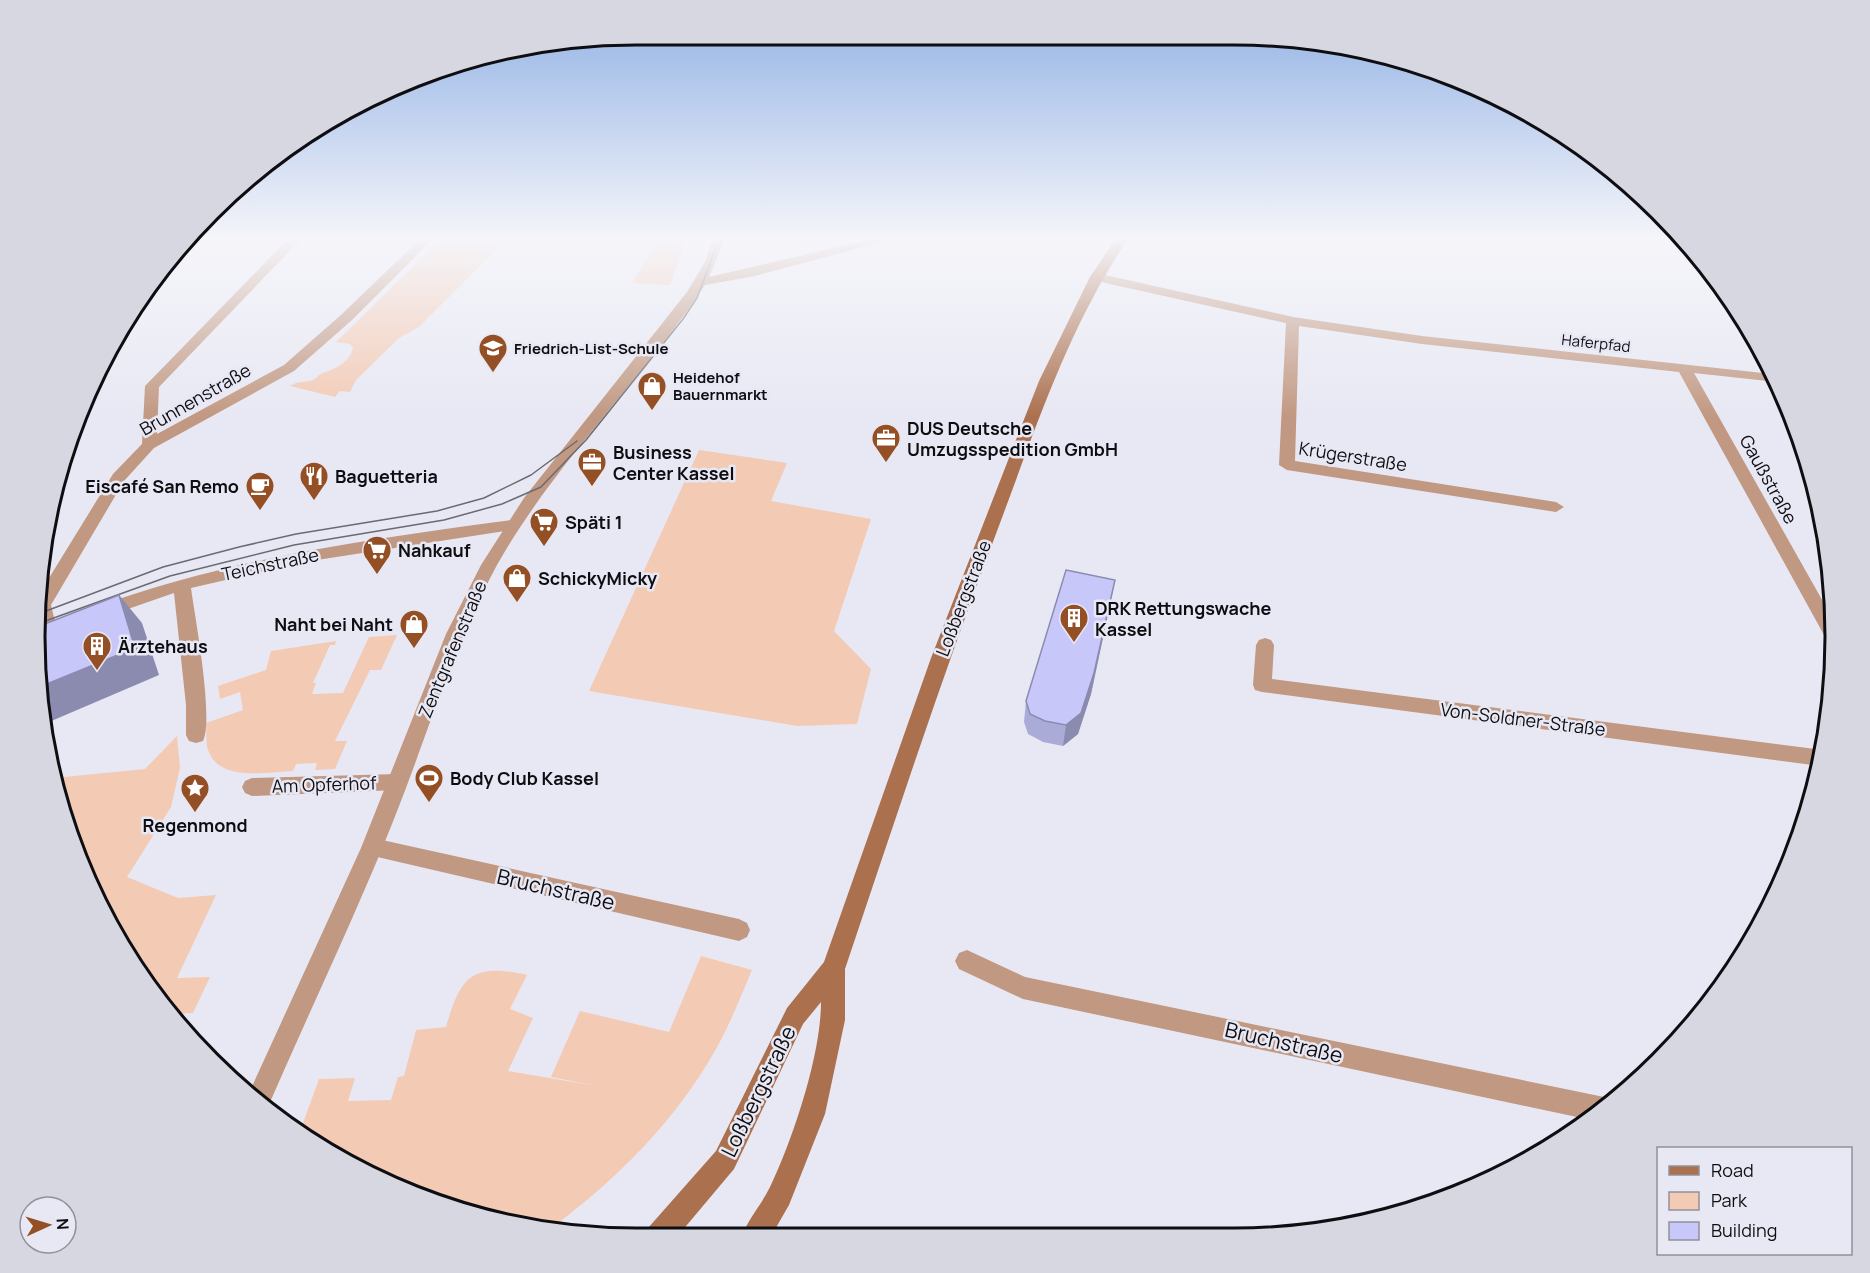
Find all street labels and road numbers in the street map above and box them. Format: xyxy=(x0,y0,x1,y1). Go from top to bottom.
street label: Haferpfad xyxy=(1561,329,1631,357)
street label: Brunnenstraße xyxy=(135,357,255,441)
street label: Gaußstraße xyxy=(1735,430,1803,528)
street label: Krügerstraße xyxy=(1297,436,1409,476)
street label: Loßbergstraße xyxy=(930,537,996,659)
street label: Teichstraße xyxy=(219,542,321,586)
street label: Zentgrafenstraße xyxy=(412,577,492,721)
street label: Von-Soldner-Straße xyxy=(1439,697,1607,741)
street label: Am Opferhof xyxy=(271,770,377,798)
street label: Bruchstraße xyxy=(494,862,618,916)
street label: Bruchstraße xyxy=(1222,1015,1346,1069)
street label: Loßbergstraße xyxy=(714,1021,802,1161)

